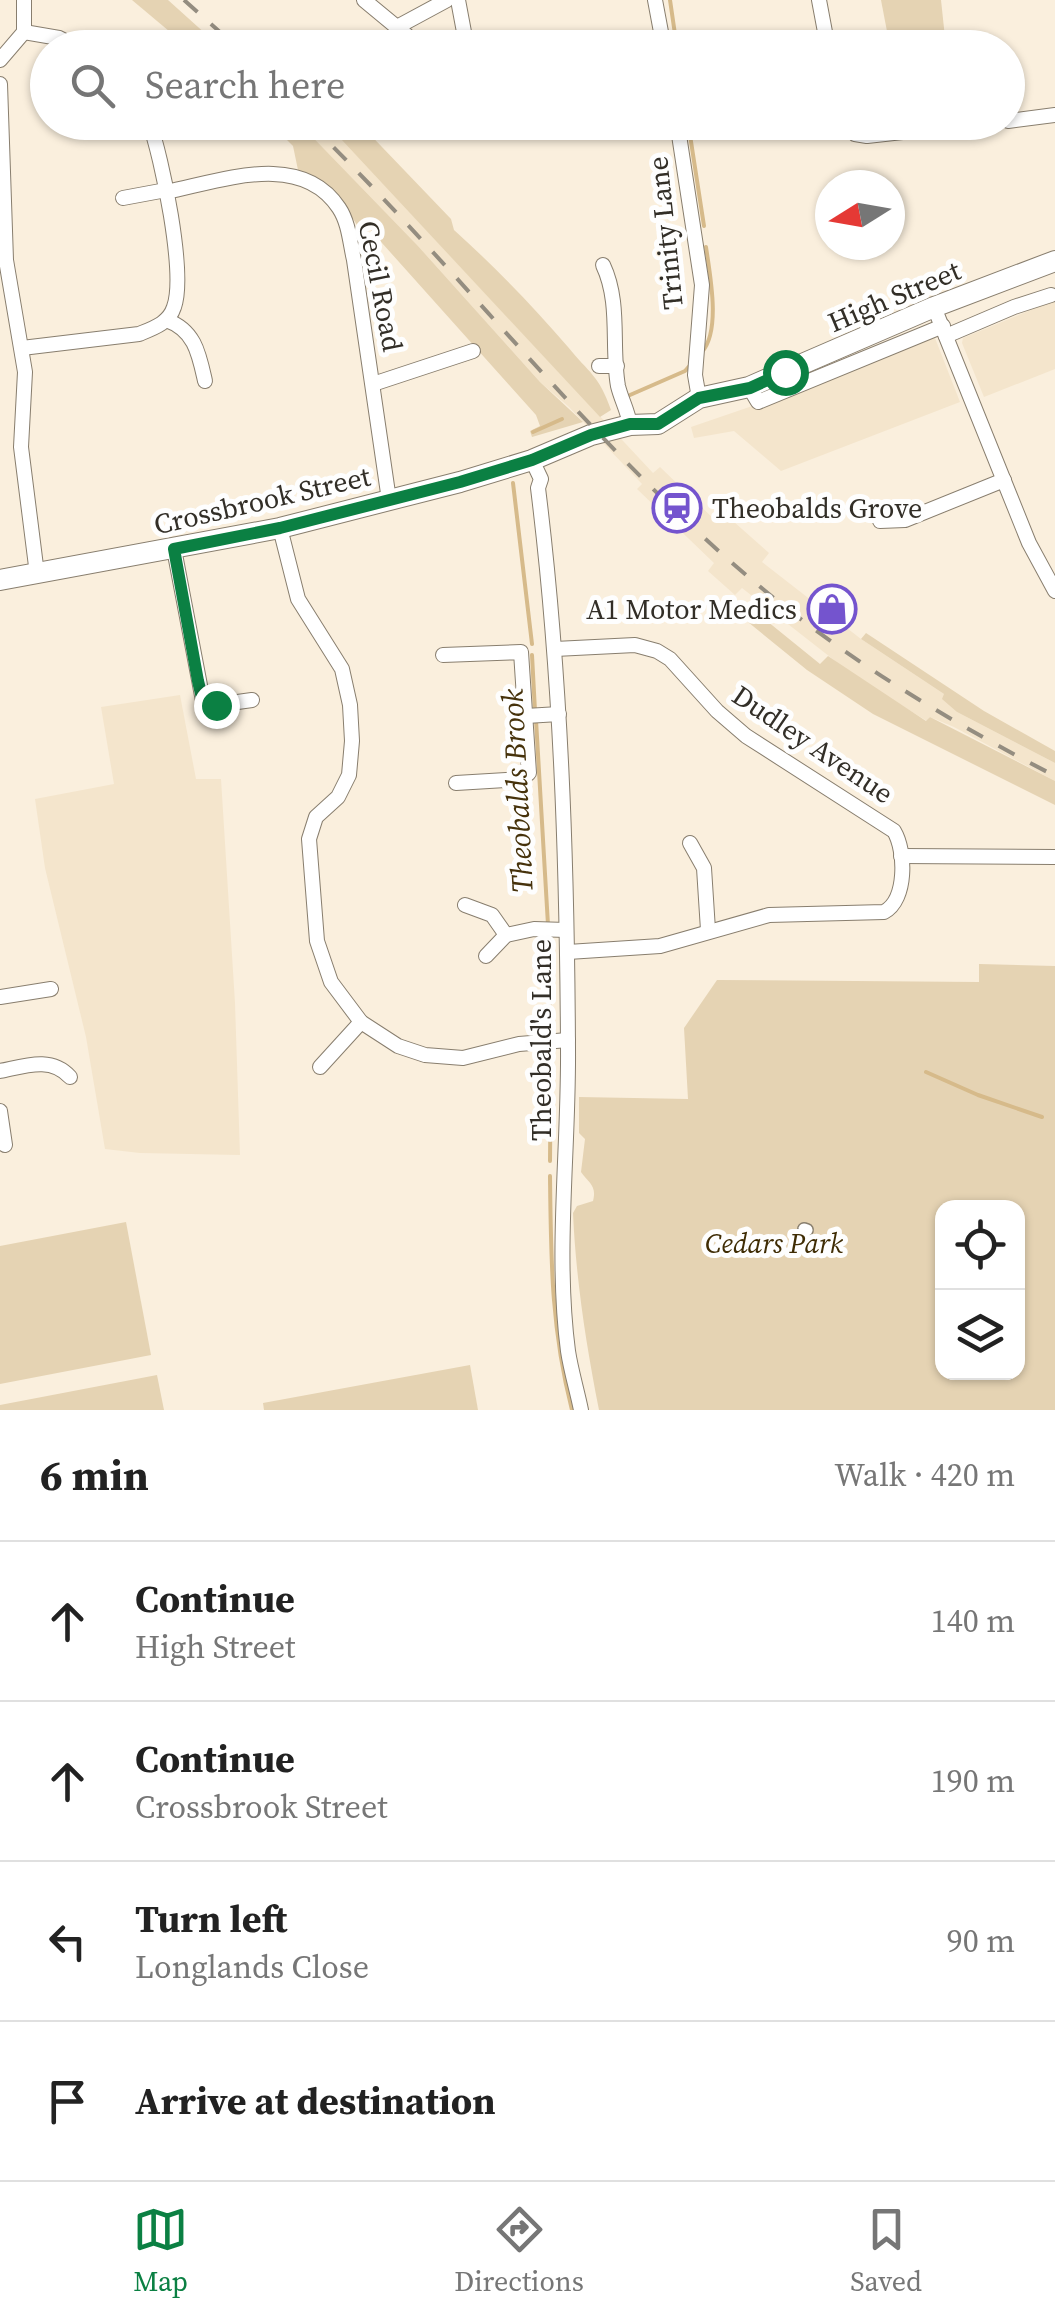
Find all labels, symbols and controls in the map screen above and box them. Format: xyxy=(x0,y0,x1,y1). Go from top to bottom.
search box xyxy=(30,30,1025,140)
icon: search xyxy=(65,58,120,113)
text: Search here xyxy=(145,59,345,111)
street label: Trinity Lane xyxy=(638,155,692,311)
north arrow xyxy=(815,170,905,260)
street label: Cecil Road xyxy=(350,217,412,355)
street label: High Street xyxy=(822,251,967,341)
route start xyxy=(763,350,809,396)
street label: Crossbrook Street xyxy=(150,456,375,543)
station icon: Theobalds Grove xyxy=(651,482,703,534)
place label: Theobalds Grove xyxy=(712,489,922,527)
shop icon: A1 Motor Medics xyxy=(806,583,858,635)
place label: A1 Motor Medics xyxy=(586,590,797,628)
street label: Dudley Avenue xyxy=(725,676,901,812)
route end xyxy=(194,683,240,729)
water label: Theobalds Brook xyxy=(491,687,543,894)
street label: Theobald's Lane xyxy=(522,939,560,1141)
map controls xyxy=(935,1200,1025,1380)
button: locate xyxy=(935,1200,1025,1290)
park label: Cedars Park xyxy=(705,1224,844,1262)
button: layers xyxy=(935,1290,1025,1380)
text: 6 min xyxy=(40,1446,149,1504)
text: Walk · 420 m xyxy=(834,1453,1015,1497)
text: Continue xyxy=(135,1573,295,1625)
icon: ahead xyxy=(40,1594,95,1649)
text: 140 m xyxy=(931,1599,1015,1643)
text: High Street xyxy=(135,1625,295,1669)
text: Continue xyxy=(135,1733,295,1785)
icon: ahead xyxy=(40,1754,95,1809)
text: 190 m xyxy=(931,1759,1015,1803)
text: Crossbrook Street xyxy=(135,1785,388,1829)
text: Turn left xyxy=(135,1893,287,1945)
icon: left xyxy=(40,1914,95,1969)
text: 90 m xyxy=(947,1919,1015,1963)
text: Longlands Close xyxy=(135,1945,369,1989)
icon: arrive xyxy=(40,2074,95,2129)
text: Arrive at destination xyxy=(135,2075,496,2127)
tab: Map xyxy=(133,2202,188,2300)
tab: Directions xyxy=(454,2202,584,2300)
tab: Saved xyxy=(850,2202,922,2300)

